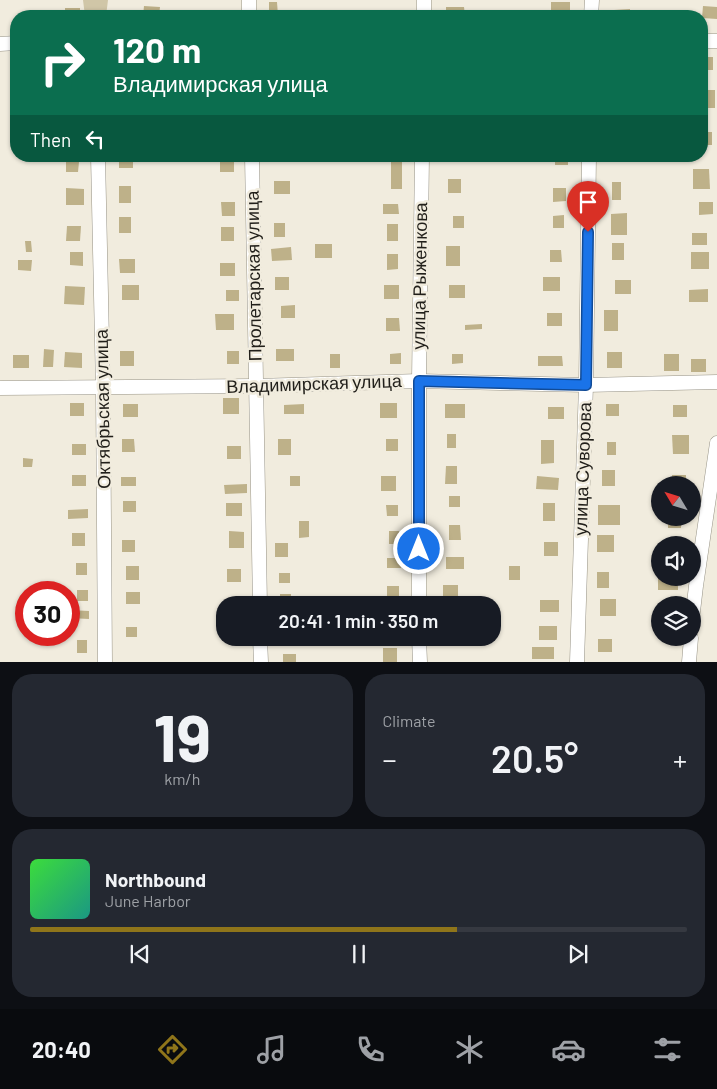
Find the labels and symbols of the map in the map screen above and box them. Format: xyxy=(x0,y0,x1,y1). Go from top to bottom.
pin xyxy=(567,181,609,232)
street label: Пролетарская улица xyxy=(240,190,265,362)
street label: улица Рыженкова xyxy=(407,201,431,350)
street label: Октябрьская улица xyxy=(90,328,114,489)
street label: Владимирская улица xyxy=(226,369,403,397)
street label: улица Суворова xyxy=(569,401,595,536)
north arrow xyxy=(651,476,701,526)
position arrow xyxy=(392,522,444,574)
speed limit sign: 30 xyxy=(15,581,80,646)

